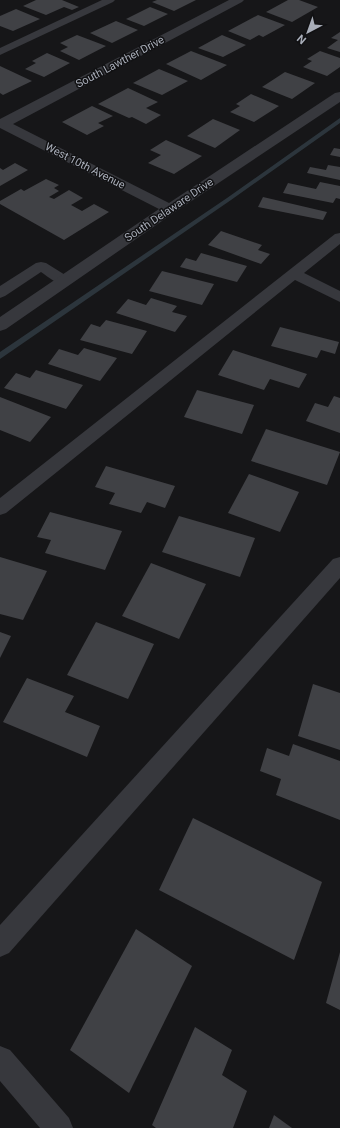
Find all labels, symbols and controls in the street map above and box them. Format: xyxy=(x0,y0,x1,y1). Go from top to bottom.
north arrow xyxy=(288,12,328,52)
text: N xyxy=(294,32,309,47)
street label: South Lawther Drive xyxy=(74,33,166,91)
street label: West 10th Avenue xyxy=(43,140,127,192)
street label: South Delaware Drive xyxy=(122,175,216,245)

